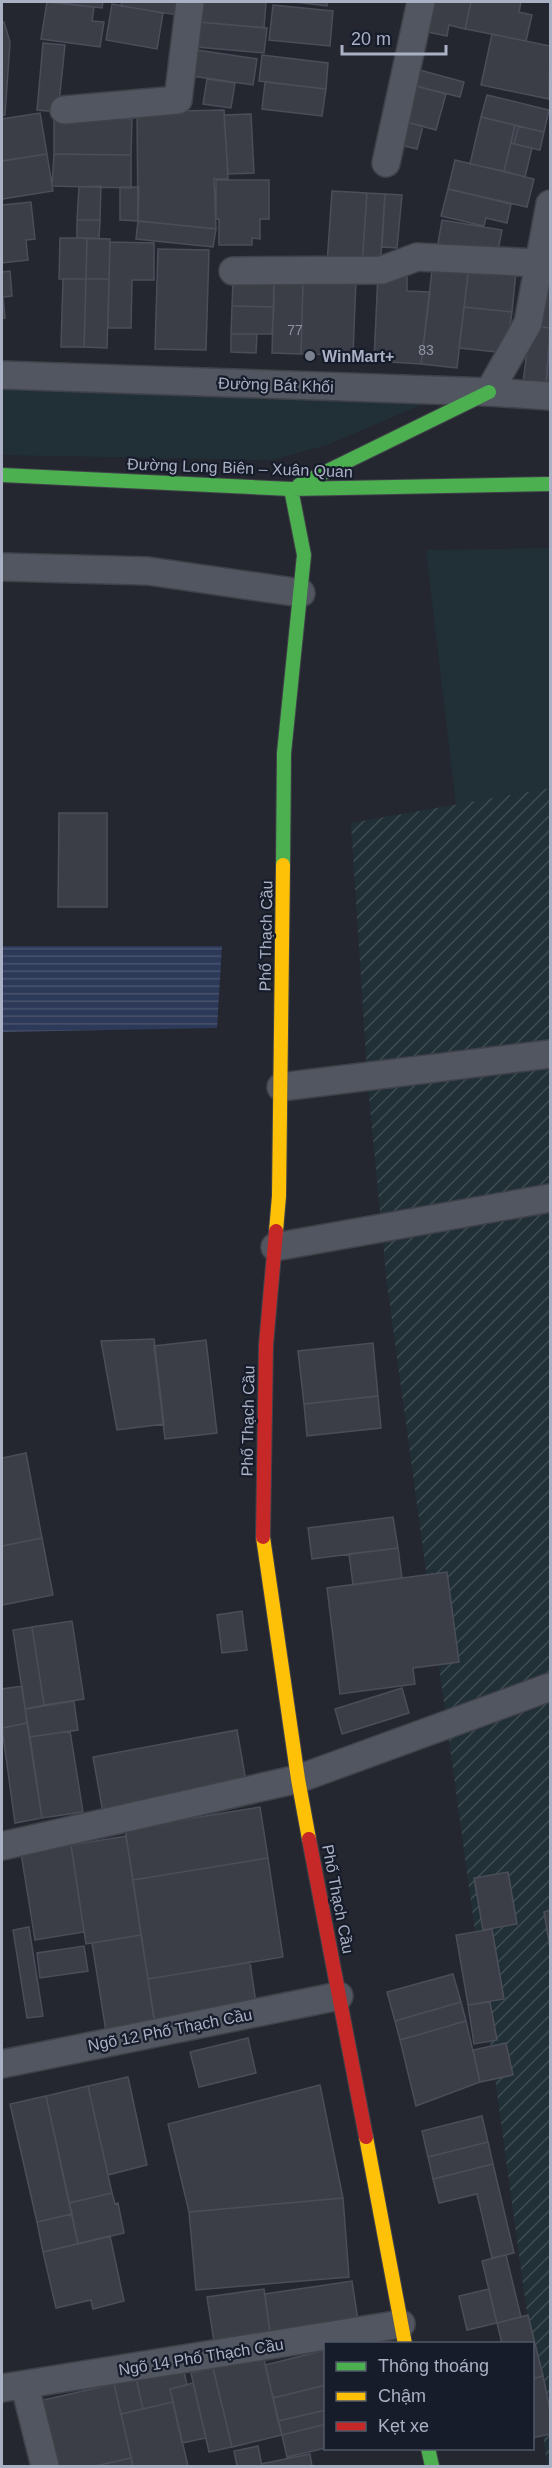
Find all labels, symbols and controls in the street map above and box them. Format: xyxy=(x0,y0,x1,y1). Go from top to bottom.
scale bar xyxy=(342,18,446,56)
text: 20 m xyxy=(351,29,391,49)
house number: 77 xyxy=(287,322,303,338)
house number: 83 xyxy=(418,342,434,358)
place label: WinMart+ xyxy=(322,348,394,365)
marker: WinMart+ xyxy=(303,349,317,363)
street label: Đường Bát Khối xyxy=(218,374,334,396)
street label: Đường Long Biên – Xuân Quan xyxy=(127,456,353,480)
street label: Phố Thạch Cầu xyxy=(257,880,275,992)
street label: Phố Thạch Cầu xyxy=(239,1365,257,1477)
street label: Phố Thạch Cầu xyxy=(319,1843,357,1955)
street label: Ngõ 12 Phố Thạch Cầu xyxy=(86,2006,254,2054)
street label: Ngõ 14 Phố Thạch Cầu xyxy=(117,2336,285,2378)
legend xyxy=(324,2342,534,2450)
text: Thông thoáng xyxy=(378,2356,489,2376)
text: Chậm xyxy=(378,2386,426,2406)
text: Kẹt xe xyxy=(378,2416,429,2436)

